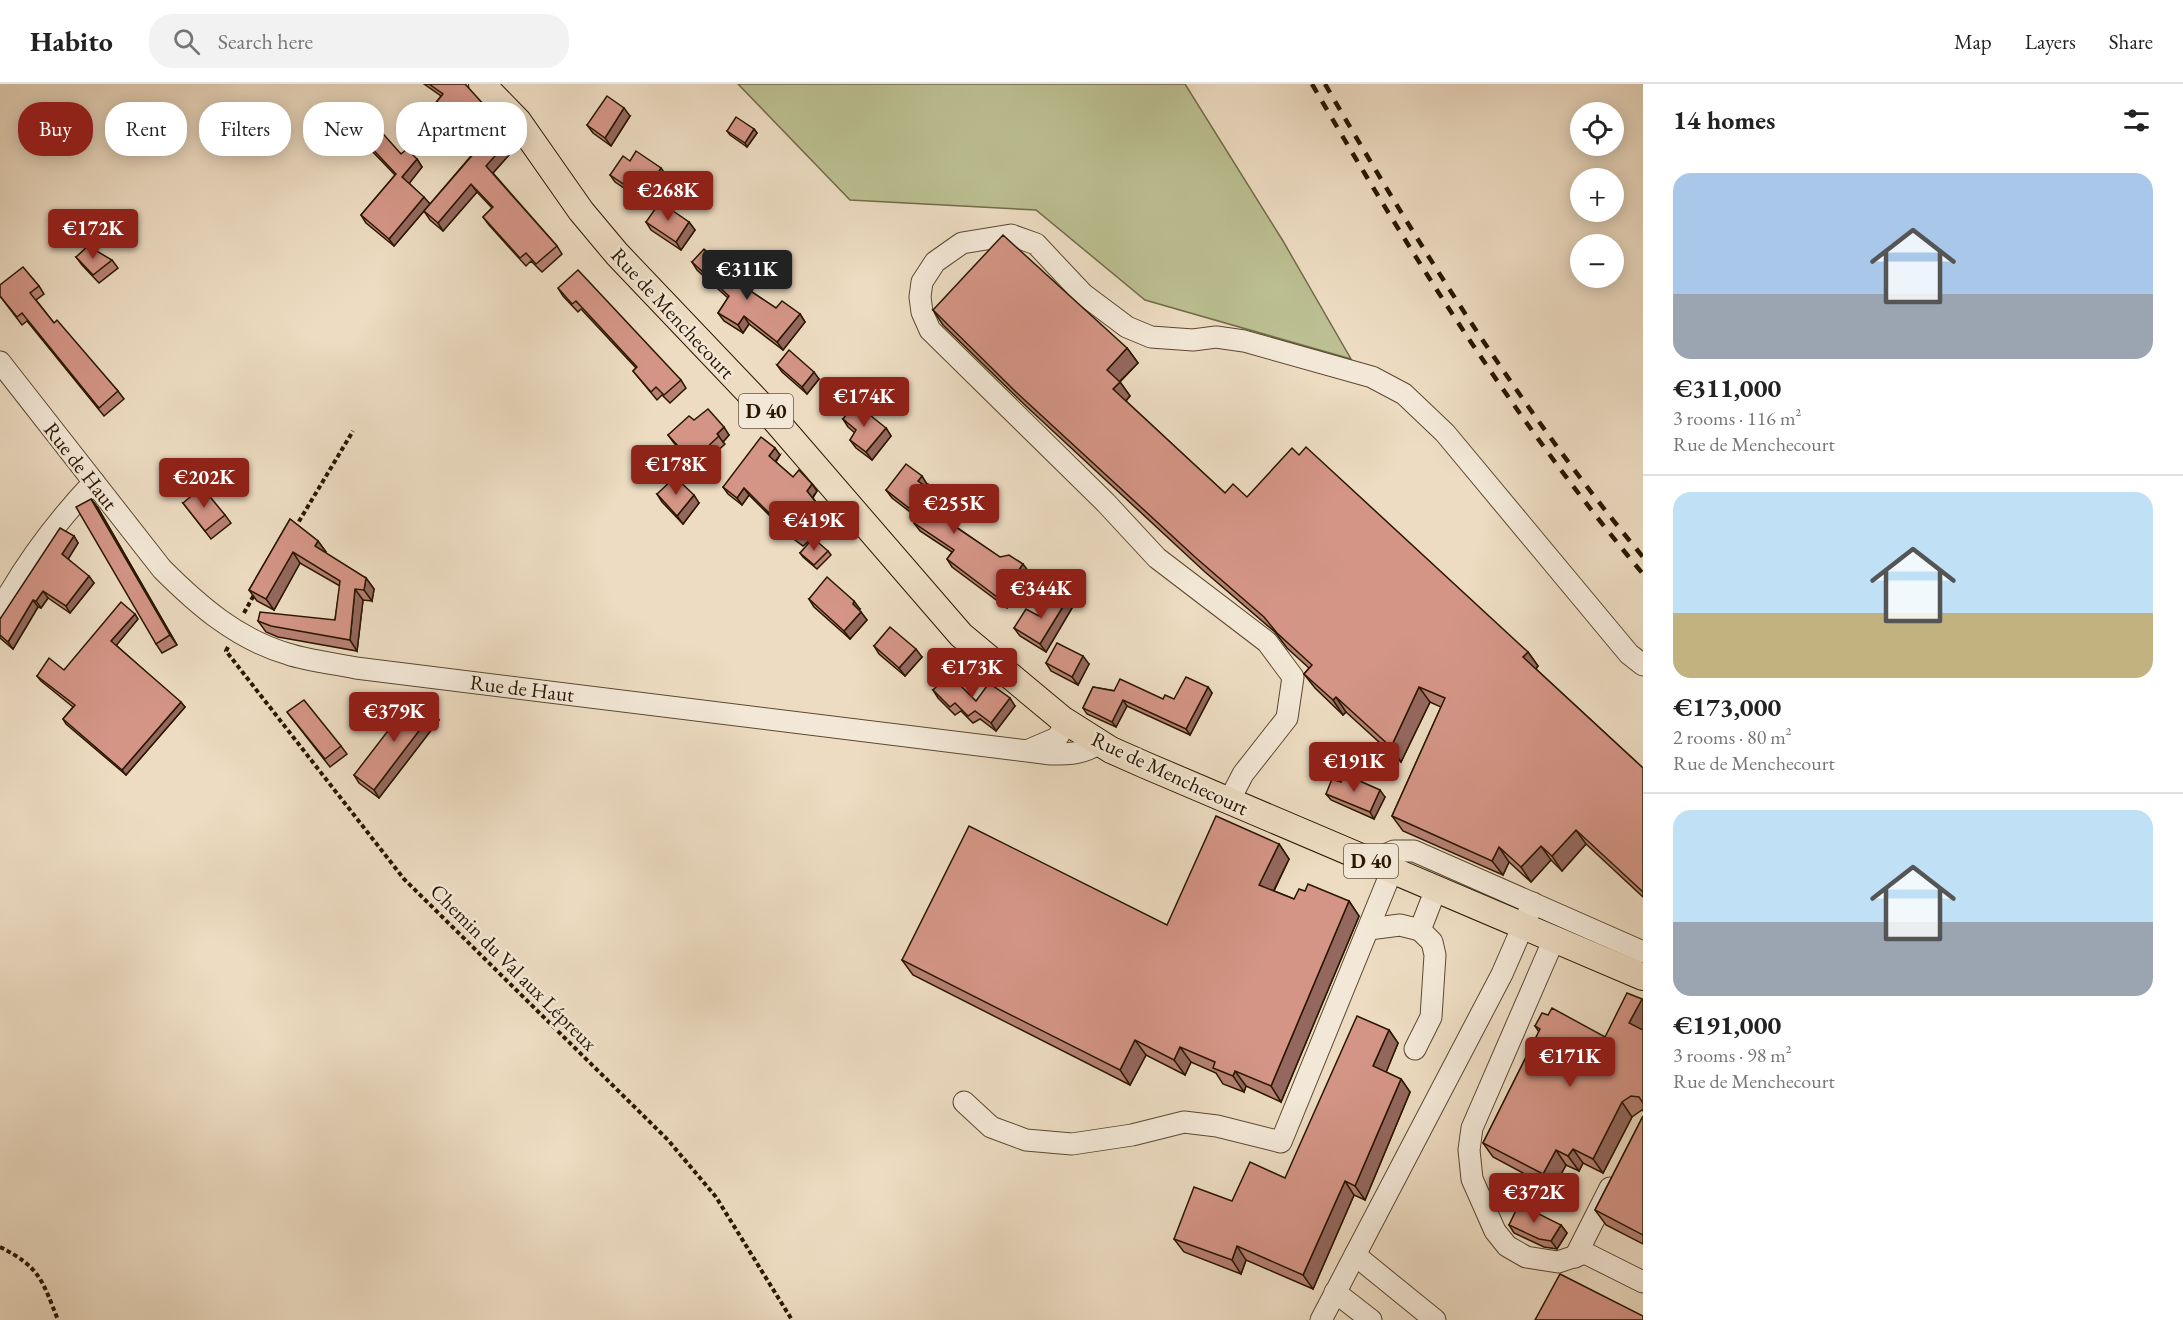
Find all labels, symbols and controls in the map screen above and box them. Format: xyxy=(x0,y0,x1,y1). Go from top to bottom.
search box xyxy=(149,14,569,68)
text: Habito xyxy=(30,23,113,59)
icon: search xyxy=(170,25,203,58)
text: Search here xyxy=(218,27,313,56)
text: Map xyxy=(1954,28,1992,55)
text: Layers xyxy=(2025,28,2076,55)
text: Share xyxy=(2109,28,2153,55)
chip: Buy xyxy=(18,102,93,156)
chip: Rent xyxy=(105,102,187,156)
chip: Filters xyxy=(199,102,291,156)
chip: New xyxy=(303,102,384,156)
chip: Apartment xyxy=(396,102,527,156)
map controls xyxy=(1570,102,1624,288)
button: locate xyxy=(1570,102,1624,156)
text: 14 homes xyxy=(1673,103,1775,137)
icon: filters xyxy=(2120,104,2153,137)
button: + xyxy=(1570,168,1624,222)
pin: €268K xyxy=(626,171,710,222)
text: €268K xyxy=(637,177,699,203)
pin: €172K xyxy=(51,209,135,260)
icon: home xyxy=(1859,212,1967,320)
text: €172K xyxy=(62,215,124,241)
button: − xyxy=(1570,234,1624,288)
street label: Rue de Menchecourt xyxy=(605,242,741,385)
pin: €311K xyxy=(705,250,789,301)
text: €311K xyxy=(716,256,778,282)
text: €311,000 xyxy=(1673,371,1781,405)
pin: €174K xyxy=(822,377,906,428)
text: €174K xyxy=(833,383,895,409)
road number: D 40 xyxy=(739,394,793,428)
text: 3 rooms · 116 m² xyxy=(1673,405,1801,431)
street label: Rue de Haut xyxy=(38,417,124,516)
text: Rue de Menchecourt xyxy=(1673,431,1835,457)
pin: €178K xyxy=(634,445,718,496)
text: €178K xyxy=(645,451,707,477)
pin: €202K xyxy=(162,458,246,509)
text: €202K xyxy=(173,464,235,490)
pin: €255K xyxy=(912,484,996,535)
text: €255K xyxy=(923,490,985,516)
pin: €419K xyxy=(772,501,856,552)
text: €419K xyxy=(783,507,845,533)
icon: home xyxy=(1859,531,1967,639)
pin: €344K xyxy=(999,569,1083,620)
text: €344K xyxy=(1010,575,1072,601)
pin: €173K xyxy=(930,648,1014,699)
text: €173K xyxy=(941,654,1003,680)
street label: Rue de Haut xyxy=(468,668,576,708)
text: €173,000 xyxy=(1673,690,1781,724)
pin: €379K xyxy=(352,692,436,743)
text: €379K xyxy=(363,698,425,724)
text: 2 rooms · 80 m² xyxy=(1673,724,1792,750)
street label: Rue de Menchecourt xyxy=(1087,725,1253,821)
pin: €191K xyxy=(1312,742,1396,793)
text: €191K xyxy=(1323,748,1385,774)
text: Rue de Menchecourt xyxy=(1673,750,1835,776)
road number: D 40 xyxy=(1344,844,1398,878)
icon: home xyxy=(1859,849,1967,957)
street label: Chemin du Val aux Lépreux xyxy=(425,878,603,1056)
text: €191,000 xyxy=(1673,1008,1781,1042)
pin: €171K xyxy=(1528,1037,1612,1088)
text: 3 rooms · 98 m² xyxy=(1673,1042,1792,1068)
text: €171K xyxy=(1539,1043,1601,1069)
text: Rue de Menchecourt xyxy=(1673,1068,1835,1094)
pin: €372K xyxy=(1492,1173,1576,1224)
text: €372K xyxy=(1503,1179,1565,1205)

